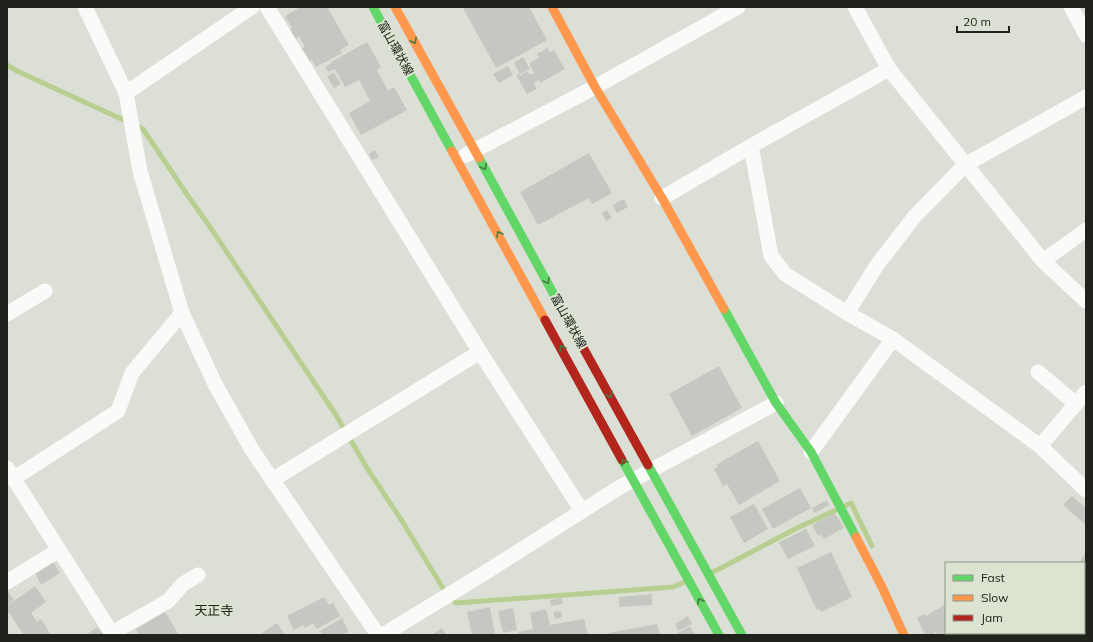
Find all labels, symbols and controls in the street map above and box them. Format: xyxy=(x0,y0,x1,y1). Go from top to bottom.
scale bar xyxy=(957,8,1009,34)
text: 20 m xyxy=(963,14,991,29)
street label: 富山環状線 xyxy=(375,18,417,78)
one-way arrow xyxy=(410,37,417,44)
one-way arrow xyxy=(479,163,486,170)
one-way arrow xyxy=(496,231,504,239)
one-way arrow xyxy=(542,277,549,284)
street label: 富山環状線 xyxy=(548,291,590,351)
one-way arrow xyxy=(559,345,566,353)
one-way arrow xyxy=(605,390,612,398)
one-way arrow xyxy=(621,459,629,467)
legend xyxy=(945,562,1085,634)
text: Fast xyxy=(981,570,1005,585)
text: Slow xyxy=(981,590,1009,605)
one-way arrow xyxy=(698,598,705,605)
district label: 天正寺 xyxy=(194,602,234,618)
text: Jam xyxy=(981,610,1003,625)

